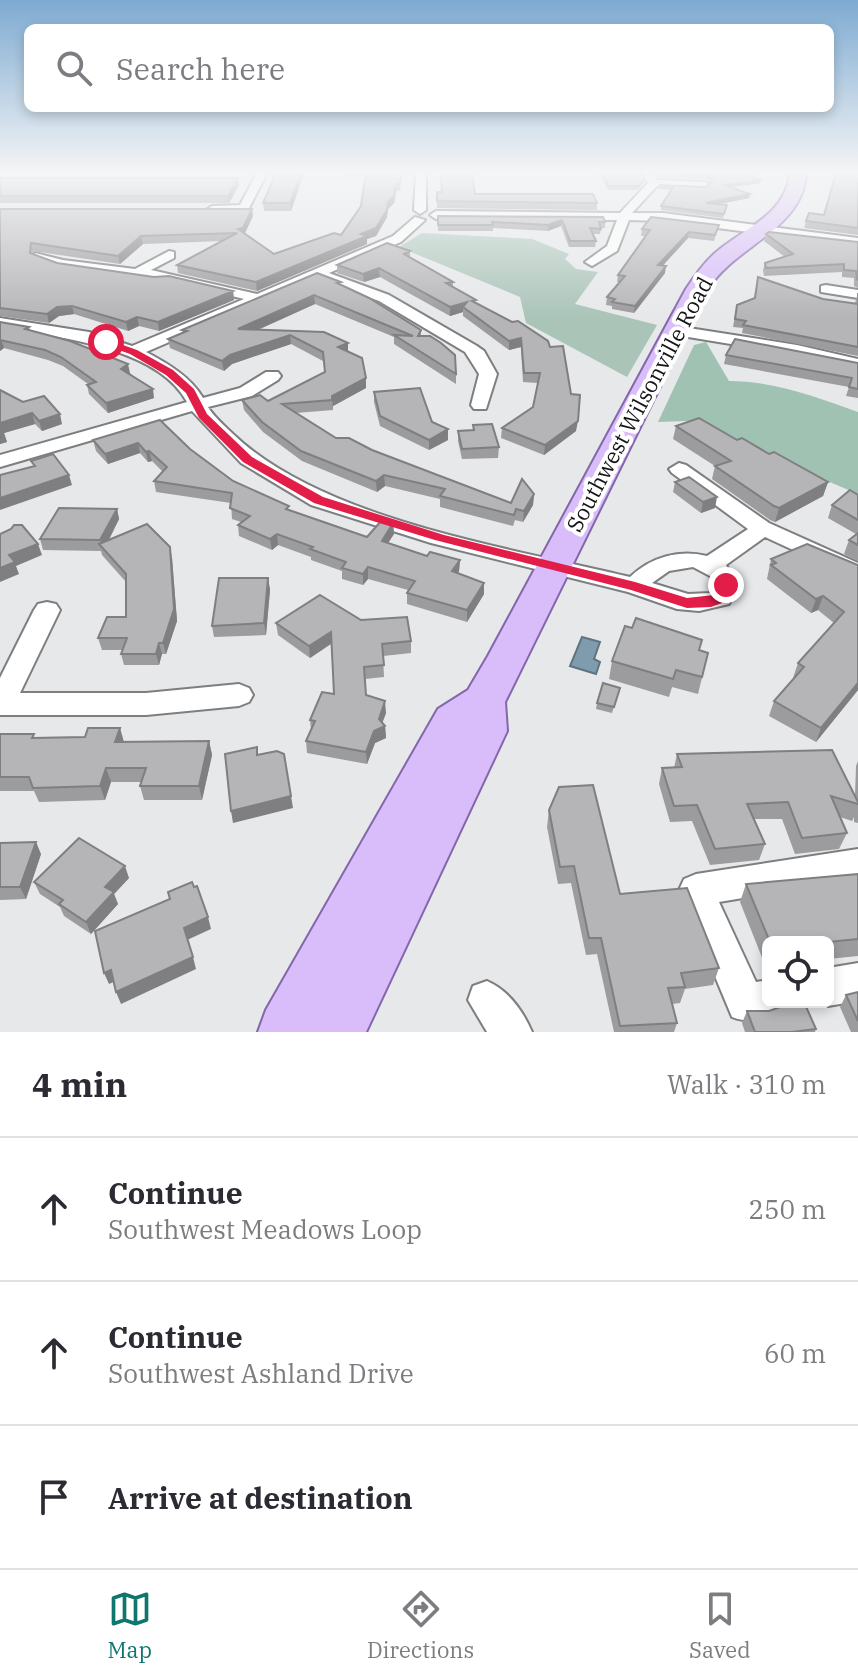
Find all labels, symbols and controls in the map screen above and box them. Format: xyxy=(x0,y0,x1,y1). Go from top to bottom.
search box xyxy=(24,24,834,112)
icon: search xyxy=(52,46,96,90)
text: Search here xyxy=(116,49,285,88)
street label: Southwest Wilsonville Road xyxy=(559,271,719,537)
route start xyxy=(88,324,124,360)
route end xyxy=(708,567,744,603)
map controls xyxy=(762,936,834,1008)
button: locate xyxy=(762,936,834,1008)
text: 4 min xyxy=(32,1062,127,1106)
text: Walk · 310 m xyxy=(667,1067,826,1101)
text: Continue xyxy=(108,1173,243,1212)
icon: ahead xyxy=(32,1187,76,1231)
text: 250 m xyxy=(748,1192,826,1226)
text: Southwest Meadows Loop xyxy=(108,1212,422,1246)
text: Continue xyxy=(108,1317,243,1356)
icon: ahead xyxy=(32,1331,76,1375)
text: 60 m xyxy=(764,1336,826,1370)
text: Southwest Ashland Drive xyxy=(108,1356,414,1390)
icon: arrive xyxy=(32,1475,76,1519)
text: Arrive at destination xyxy=(108,1478,413,1517)
tab: Map xyxy=(107,1587,152,1664)
tab: Directions xyxy=(367,1587,474,1664)
tab: Saved xyxy=(689,1587,751,1664)

